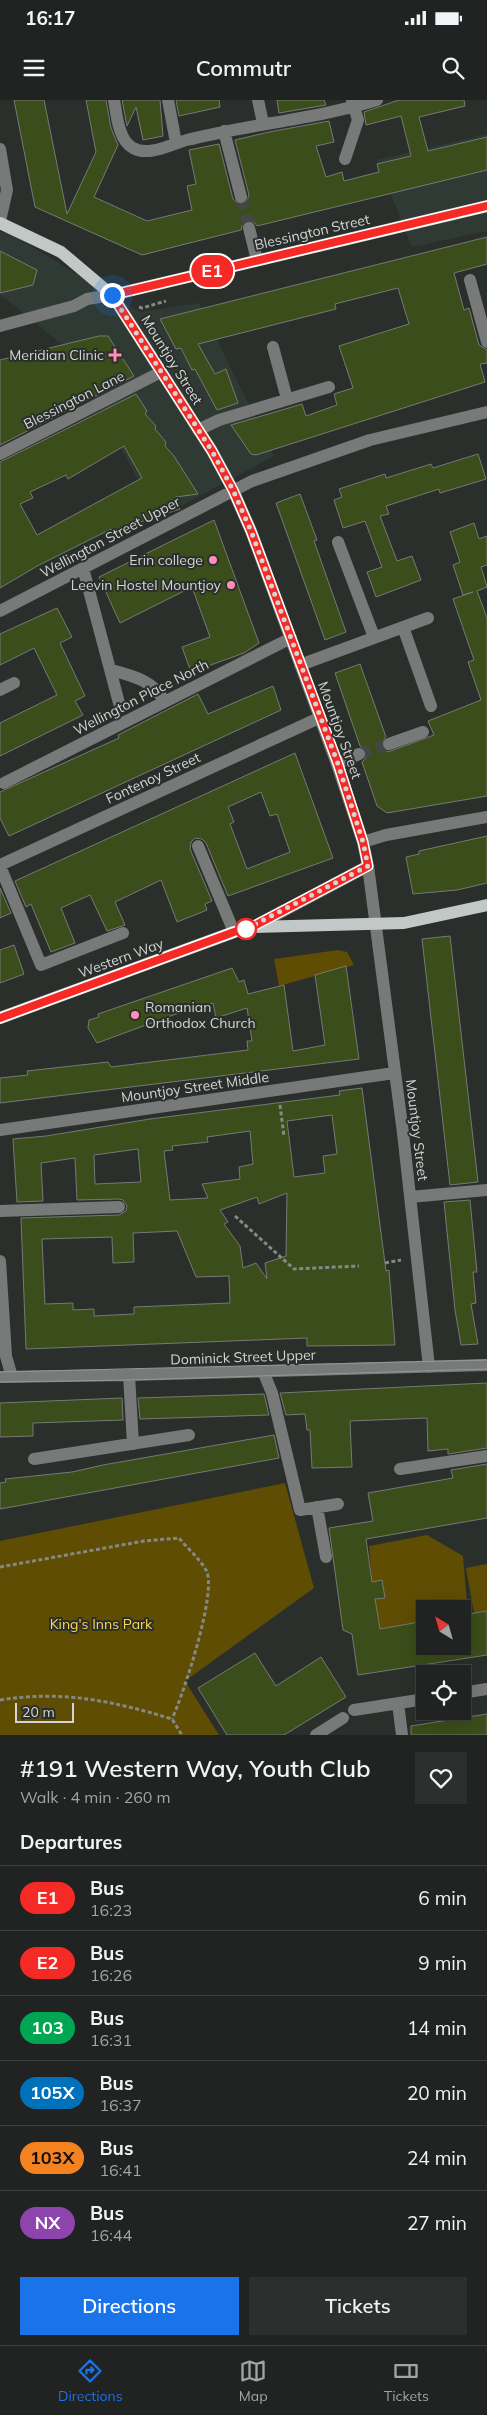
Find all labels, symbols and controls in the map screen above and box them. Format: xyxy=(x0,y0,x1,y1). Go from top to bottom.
text: 16:17 xyxy=(25,6,75,30)
icon: menu xyxy=(20,54,48,82)
text: Commutr xyxy=(196,54,291,82)
icon: search xyxy=(439,54,467,82)
street label: Blessington Street xyxy=(253,210,371,254)
line badge: E1 xyxy=(190,255,234,287)
text: E1 xyxy=(201,259,223,282)
your location xyxy=(100,283,125,308)
street label: Mountjoy Street xyxy=(137,312,207,408)
place label: Meridian Clinic xyxy=(9,346,104,364)
marker: Meridian Clinic xyxy=(108,348,122,362)
street label: Blessington Lane xyxy=(21,367,127,433)
street label: Wellington Street Upper xyxy=(37,492,184,582)
place label: Erin college xyxy=(129,551,203,569)
marker: Erin college xyxy=(207,554,219,566)
place label: Leevin Hostel Mountjoy xyxy=(71,576,222,594)
marker: Leevin Hostel Mountjoy xyxy=(225,579,237,591)
street label: Wellington Place North xyxy=(70,655,212,739)
street label: Mountjoy Street xyxy=(314,679,366,781)
street label: Fontenoy Street xyxy=(103,748,203,808)
unlabelled marker xyxy=(235,918,257,940)
street label: Western Way xyxy=(76,934,166,982)
place label: Romanian Orthodox Church xyxy=(145,998,256,1032)
marker: Romanian Orthodox Church xyxy=(129,1009,141,1021)
street label: Mountjoy Street Middle xyxy=(120,1068,270,1106)
street label: Mountjoy Street xyxy=(402,1078,432,1182)
street label: Dominick Street Upper xyxy=(170,1345,317,1369)
north arrow xyxy=(416,1600,471,1655)
map controls xyxy=(416,1600,471,1720)
park label: King's Inns Park xyxy=(50,1615,153,1633)
button: locate xyxy=(416,1665,471,1720)
scale bar xyxy=(15,1700,74,1723)
text: 20 m xyxy=(22,1703,55,1721)
button: heart xyxy=(415,1752,467,1804)
text: #191 Western Way, Youth Club xyxy=(20,1753,371,1783)
text: Walk · 4 min · 260 m xyxy=(20,1787,171,1807)
text: Departures xyxy=(20,1830,122,1854)
text: Bus xyxy=(90,1876,124,1900)
text: E1 xyxy=(37,1886,58,1909)
text: 6 min xyxy=(418,1886,467,1910)
text: 16:23 xyxy=(90,1900,132,1920)
text: Bus xyxy=(90,1941,124,1965)
text: E2 xyxy=(37,1951,58,1974)
text: 9 min xyxy=(418,1951,467,1975)
text: 16:26 xyxy=(90,1965,132,1985)
text: Bus xyxy=(90,2006,124,2030)
text: 103 xyxy=(31,2016,64,2039)
text: 14 min xyxy=(407,2016,467,2040)
text: 16:31 xyxy=(90,2030,132,2050)
text: Bus xyxy=(99,2071,133,2095)
text: 105X xyxy=(30,2081,74,2104)
text: 20 min xyxy=(407,2081,467,2105)
text: 16:37 xyxy=(99,2095,142,2115)
text: Bus xyxy=(99,2136,133,2160)
text: 103X xyxy=(30,2146,74,2169)
text: 24 min xyxy=(407,2146,467,2170)
text: 16:41 xyxy=(99,2160,142,2180)
text: Bus xyxy=(90,2201,124,2225)
text: NX xyxy=(35,2211,60,2234)
text: 27 min xyxy=(407,2211,467,2235)
text: 16:44 xyxy=(90,2225,132,2245)
button: Directions xyxy=(20,2277,239,2335)
button: Tickets xyxy=(249,2277,467,2335)
tab: Directions xyxy=(58,2357,123,2405)
tab: Map xyxy=(239,2357,268,2405)
tab: Tickets xyxy=(384,2357,429,2405)

